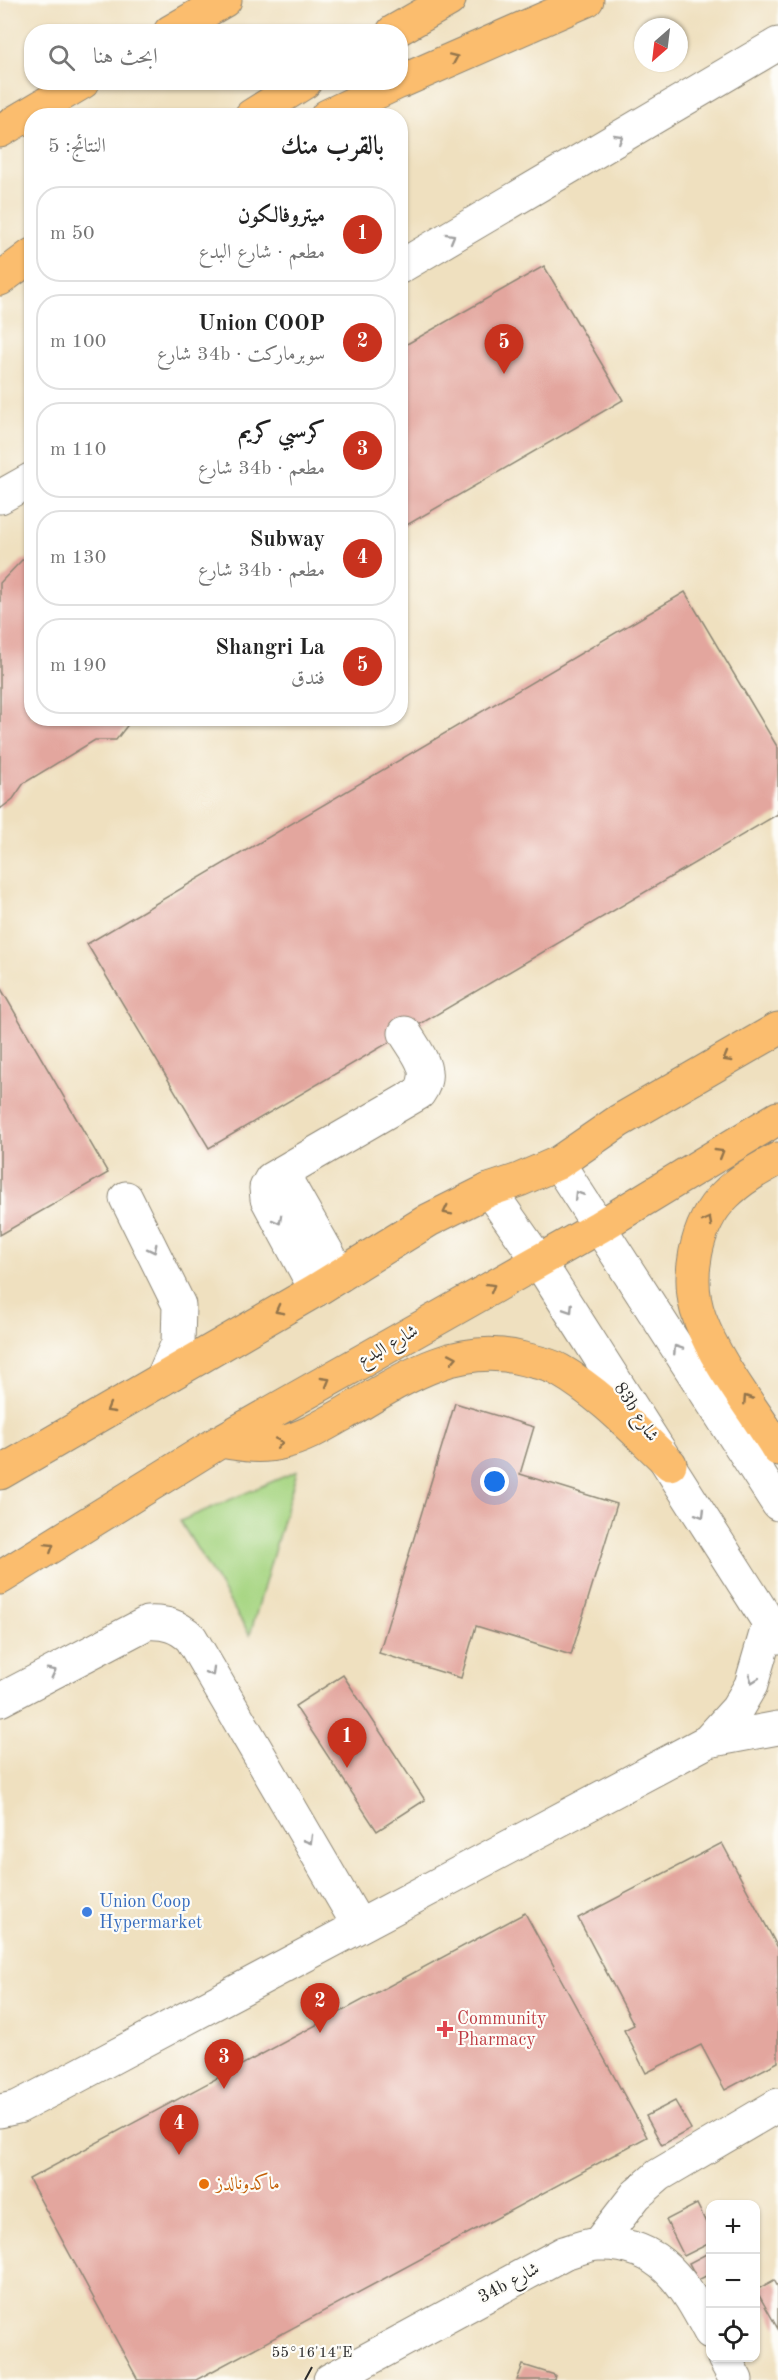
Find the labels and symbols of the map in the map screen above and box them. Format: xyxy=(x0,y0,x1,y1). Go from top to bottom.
north arrow xyxy=(634,18,688,72)
one-way arrow xyxy=(448,54,459,66)
one-way arrow xyxy=(613,134,623,146)
one-way arrow xyxy=(445,233,455,245)
pin: 5 xyxy=(484,324,524,374)
one-way arrow xyxy=(723,1051,733,1062)
one-way arrow xyxy=(714,1149,724,1160)
one-way arrow xyxy=(574,1191,586,1201)
one-way arrow xyxy=(442,1204,453,1215)
one-way arrow xyxy=(271,1214,282,1224)
one-way arrow xyxy=(701,1216,713,1227)
one-way arrow xyxy=(146,1243,157,1254)
one-way arrow xyxy=(485,1283,495,1294)
one-way arrow xyxy=(275,1303,285,1314)
one-way arrow xyxy=(562,1303,574,1313)
street label: شارع البدع xyxy=(355,1322,424,1375)
one-way arrow xyxy=(674,1345,685,1356)
one-way arrow xyxy=(448,1352,458,1365)
one-way arrow xyxy=(320,1376,330,1388)
street label: 83b شارع xyxy=(606,1379,662,1447)
one-way arrow xyxy=(743,1395,754,1406)
one-way arrow xyxy=(106,1401,117,1413)
one-way arrow xyxy=(274,1437,284,1450)
your location xyxy=(480,1467,509,1496)
one-way arrow xyxy=(693,1508,705,1518)
one-way arrow xyxy=(44,1543,54,1555)
one-way arrow xyxy=(203,1666,215,1676)
one-way arrow xyxy=(45,1668,56,1679)
one-way arrow xyxy=(747,1673,760,1684)
pin: 1 xyxy=(328,1718,366,1768)
one-way arrow xyxy=(302,1834,313,1844)
place label: Union Coop Hypermarket xyxy=(99,1893,202,1932)
marker: Union Coop Hypermarket xyxy=(80,1905,94,1919)
pin: 2 xyxy=(300,1984,340,2033)
place label: Community Pharmacy xyxy=(457,2010,547,2049)
marker: Community Pharmacy xyxy=(438,2022,452,2036)
pin: 3 xyxy=(204,2040,244,2089)
pin: 4 xyxy=(160,2106,198,2155)
place label: ماكدونالدز xyxy=(214,2172,280,2194)
marker: ماكدونالدز xyxy=(197,2177,211,2191)
street label: 34b شارع xyxy=(475,2259,545,2311)
text: 55°16'14"E xyxy=(272,2346,352,2361)

